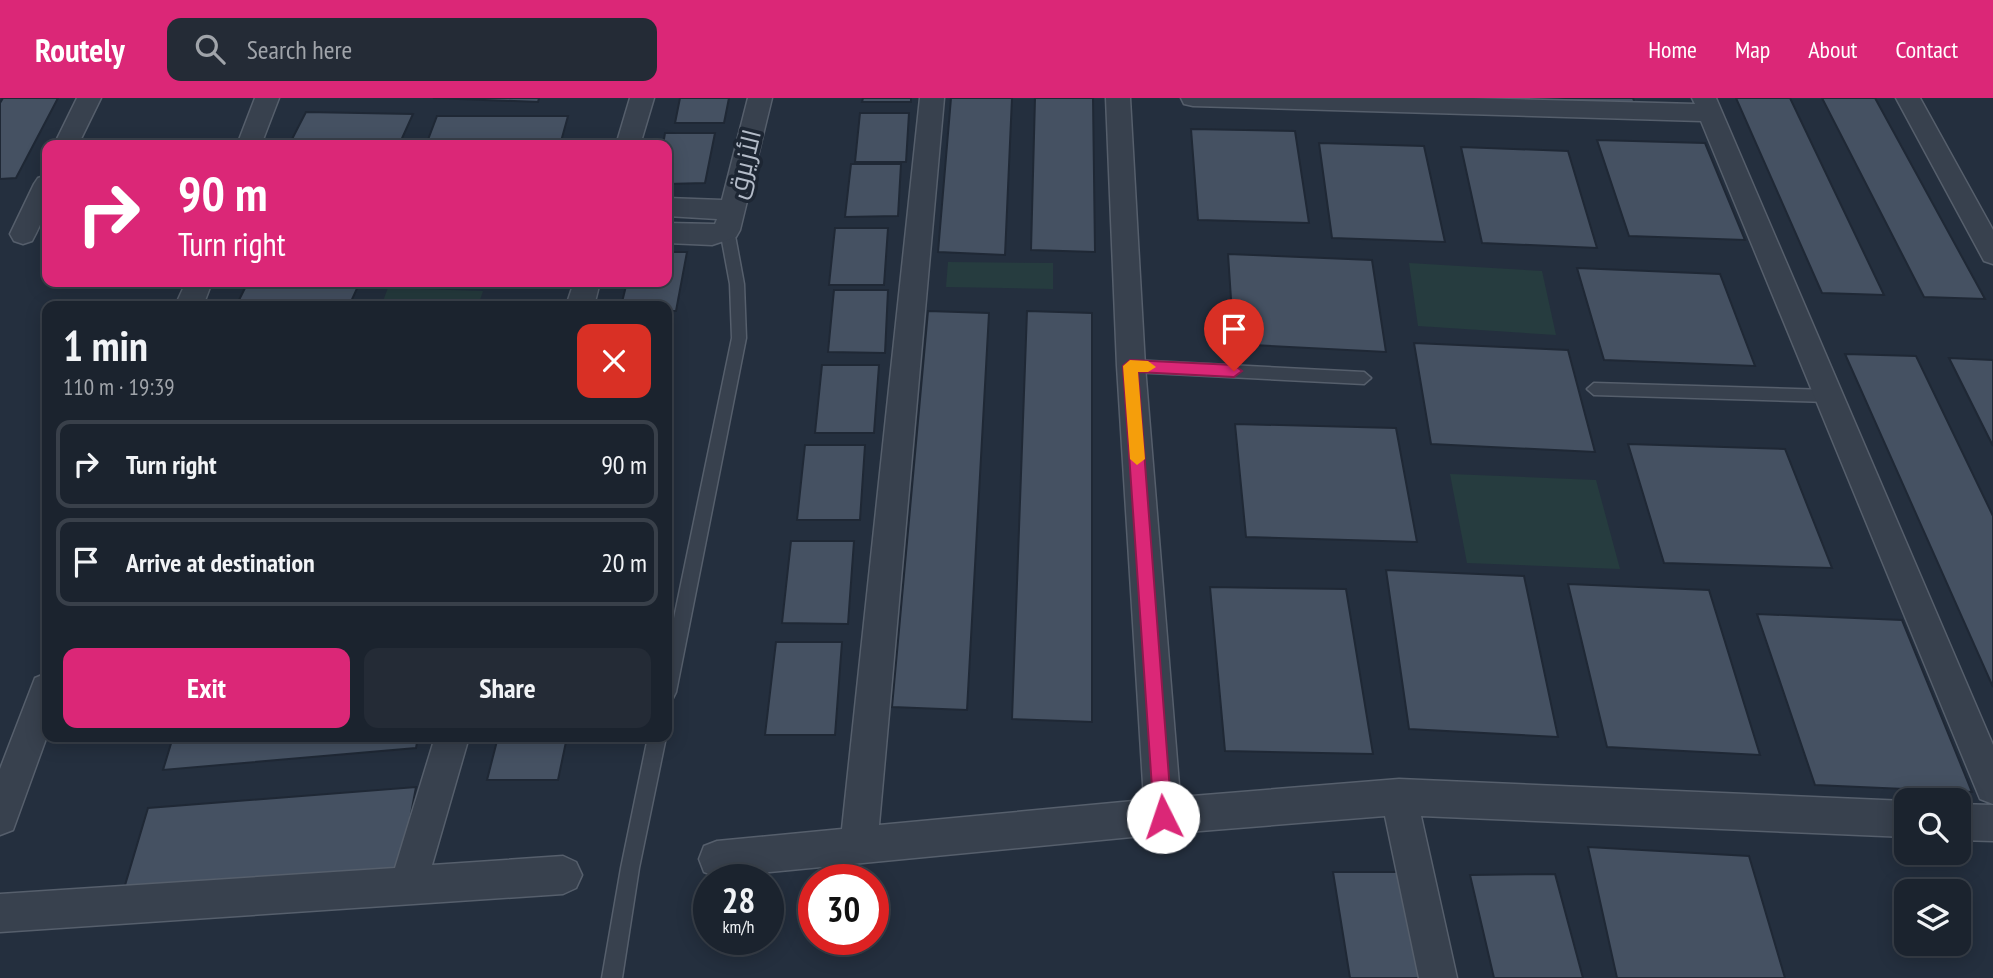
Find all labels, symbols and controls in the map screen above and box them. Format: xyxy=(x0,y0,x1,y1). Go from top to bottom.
search box xyxy=(167,18,657,81)
text: Routely xyxy=(35,28,125,71)
icon: search xyxy=(191,30,229,68)
text: Search here xyxy=(247,33,352,66)
text: Home xyxy=(1648,34,1697,65)
text: Map xyxy=(1735,34,1770,65)
text: About xyxy=(1808,34,1857,65)
text: Contact xyxy=(1895,34,1958,65)
street label: الأزيرق xyxy=(719,126,768,202)
text: 90 m xyxy=(178,161,267,225)
icon: right xyxy=(63,168,154,259)
text: Turn right xyxy=(178,223,286,265)
pin xyxy=(1204,299,1264,371)
icon: arrive xyxy=(1215,310,1253,348)
text: 1 min xyxy=(63,318,148,373)
button: close xyxy=(577,324,651,398)
text: 110 m · 19:39 xyxy=(63,372,175,401)
icon: right xyxy=(67,445,105,483)
text: Turn right xyxy=(126,448,217,481)
text: 90 m xyxy=(601,448,647,481)
icon: arrive xyxy=(67,543,105,581)
text: Arrive at destination xyxy=(126,546,315,579)
text: 20 m xyxy=(601,546,647,579)
button: Exit xyxy=(63,648,350,728)
button: Share xyxy=(364,648,651,728)
position arrow xyxy=(1126,780,1200,854)
map controls xyxy=(1894,788,1971,956)
button: search xyxy=(1894,788,1971,865)
speed limit sign: 30 xyxy=(798,864,889,955)
text: 28 xyxy=(722,877,755,923)
button: layers xyxy=(1894,879,1971,956)
text: km/h xyxy=(723,915,754,938)

